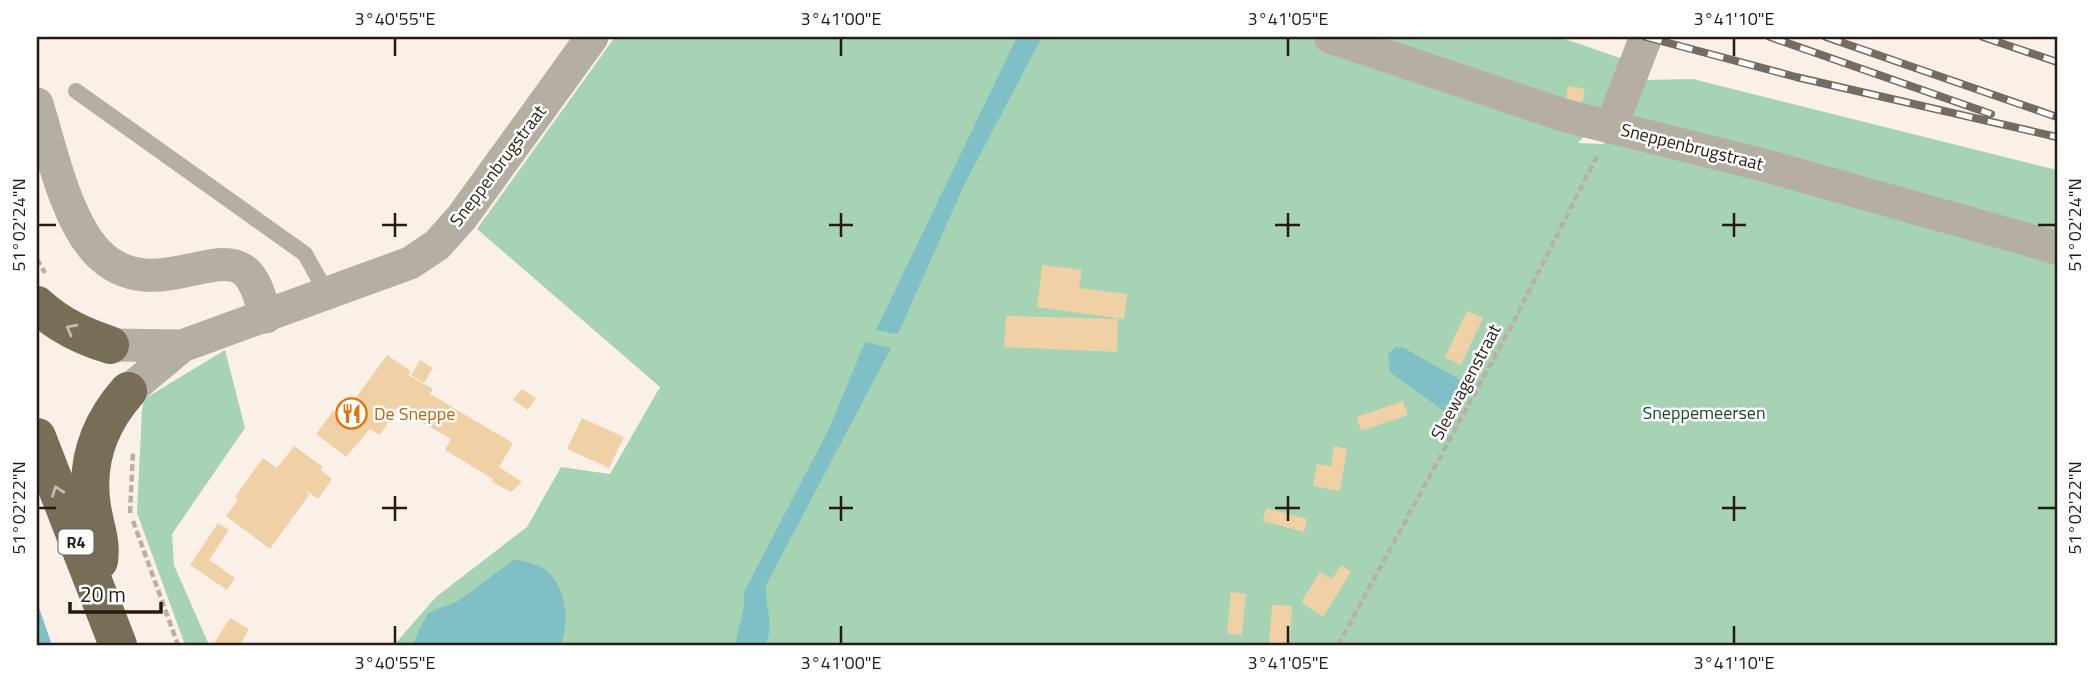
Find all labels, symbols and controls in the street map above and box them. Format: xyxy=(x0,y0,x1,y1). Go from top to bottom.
text: 3°40'55"E xyxy=(355,5,435,32)
text: 3°41'00"E xyxy=(801,5,881,32)
text: 3°41'05"E xyxy=(1248,5,1328,32)
text: 3°41'10"E xyxy=(1694,5,1774,32)
street label: Sneppenbrugstraat xyxy=(443,99,553,232)
street label: Sneppenbrugstraat xyxy=(1618,116,1767,177)
text: 51°02'24"N xyxy=(5,178,32,272)
text: 51°02'24"N xyxy=(2061,178,2088,272)
street label: Sleewagenstraat xyxy=(1424,318,1508,445)
one-way arrow xyxy=(66,324,78,338)
restaurant icon: De Sneppe xyxy=(334,397,368,431)
park label: Sneppemeersen xyxy=(1642,399,1766,426)
place label: De Sneppe xyxy=(374,400,455,427)
text: 51°02'22"N xyxy=(5,461,32,555)
text: 51°02'22"N xyxy=(2061,461,2088,555)
one-way arrow xyxy=(51,485,65,497)
road number: R4 xyxy=(58,530,94,554)
scale bar xyxy=(70,570,161,614)
text: 20 m xyxy=(80,578,126,610)
text: 3°40'55"E xyxy=(355,649,435,676)
text: 3°41'00"E xyxy=(801,649,881,676)
text: 3°41'05"E xyxy=(1248,649,1328,676)
text: 3°41'10"E xyxy=(1694,649,1774,676)

